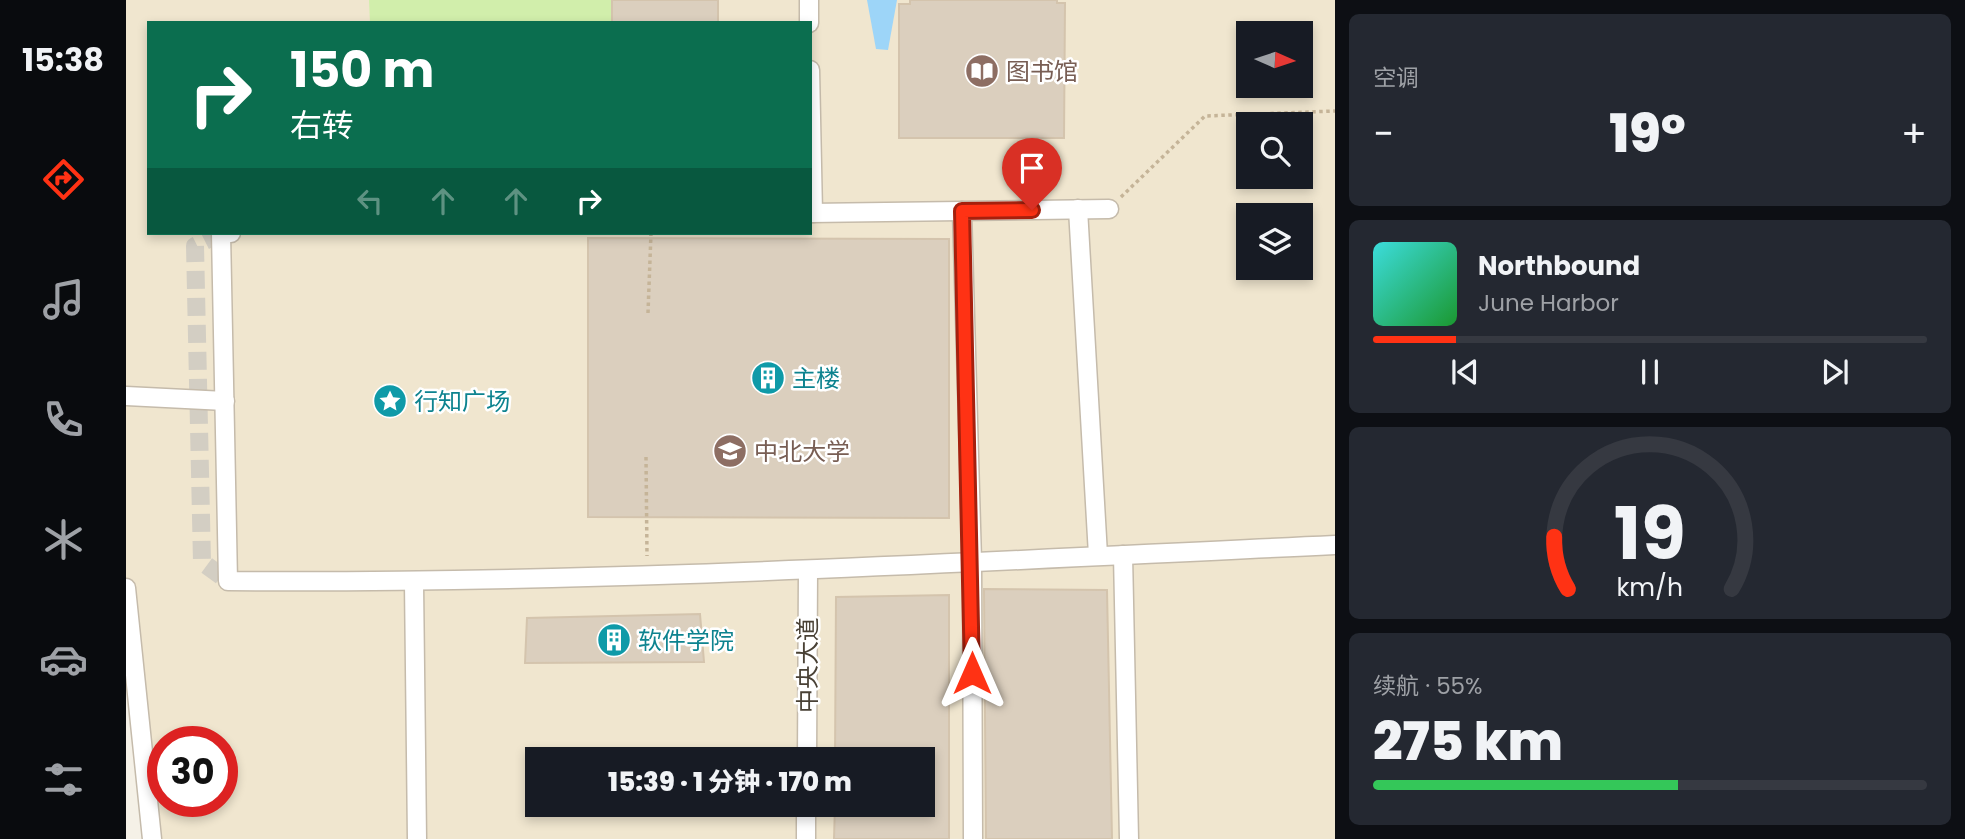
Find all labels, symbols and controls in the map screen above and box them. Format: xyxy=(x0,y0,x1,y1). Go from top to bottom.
north arrow xyxy=(1236,21,1312,98)
map controls xyxy=(1236,21,1313,280)
text: 150 m xyxy=(290,36,435,104)
text: 15:38 xyxy=(22,37,104,82)
icon: right xyxy=(175,49,266,140)
library icon: 图书馆 xyxy=(963,52,1001,90)
place label: 图书馆 xyxy=(1006,55,1078,88)
text: 空调 xyxy=(1373,62,1419,94)
text: 19° xyxy=(1609,97,1686,170)
text: 右转 xyxy=(290,103,354,148)
text: − xyxy=(1373,107,1394,160)
text: + xyxy=(1901,107,1927,160)
button: search xyxy=(1236,112,1313,189)
pin xyxy=(1002,138,1062,210)
icon: arrive xyxy=(1013,149,1051,187)
icon: directions xyxy=(39,155,88,204)
icon: left xyxy=(351,182,389,220)
icon: ahead xyxy=(424,182,462,220)
icon: ahead xyxy=(497,182,535,220)
icon: right xyxy=(570,182,608,220)
button: layers xyxy=(1236,203,1313,280)
text: Northbound xyxy=(1478,248,1640,284)
icon: music xyxy=(39,275,88,324)
text: June Harbor xyxy=(1478,287,1619,319)
icon: previous xyxy=(1446,353,1484,391)
icon: pause xyxy=(1631,353,1669,391)
icon: next xyxy=(1816,353,1854,391)
building icon: 主楼 xyxy=(749,359,787,397)
place label: 主楼 xyxy=(792,362,840,395)
place icon: 行知广场 xyxy=(371,382,409,420)
place label: 行知广场 xyxy=(414,385,510,418)
icon: phone xyxy=(39,395,88,444)
school or university icon: 中北大学 xyxy=(711,432,749,470)
place label: 中北大学 xyxy=(754,435,850,468)
text: 19 xyxy=(1614,483,1686,584)
icon: climate xyxy=(39,515,88,564)
text: km/h xyxy=(1617,569,1683,604)
street label: 中央大道 xyxy=(791,617,824,713)
building icon: 软件学院 xyxy=(595,621,633,659)
place label: 软件学院 xyxy=(638,624,734,657)
icon: car xyxy=(39,635,88,684)
position arrow xyxy=(935,636,1009,710)
text: 续航 · 55% xyxy=(1373,670,1483,702)
text: 275 km xyxy=(1373,705,1563,778)
speed limit sign: 30 xyxy=(147,726,238,817)
icon: filters xyxy=(39,755,88,804)
text: 15:39 · 1 分钟 · 170 m xyxy=(608,764,852,800)

